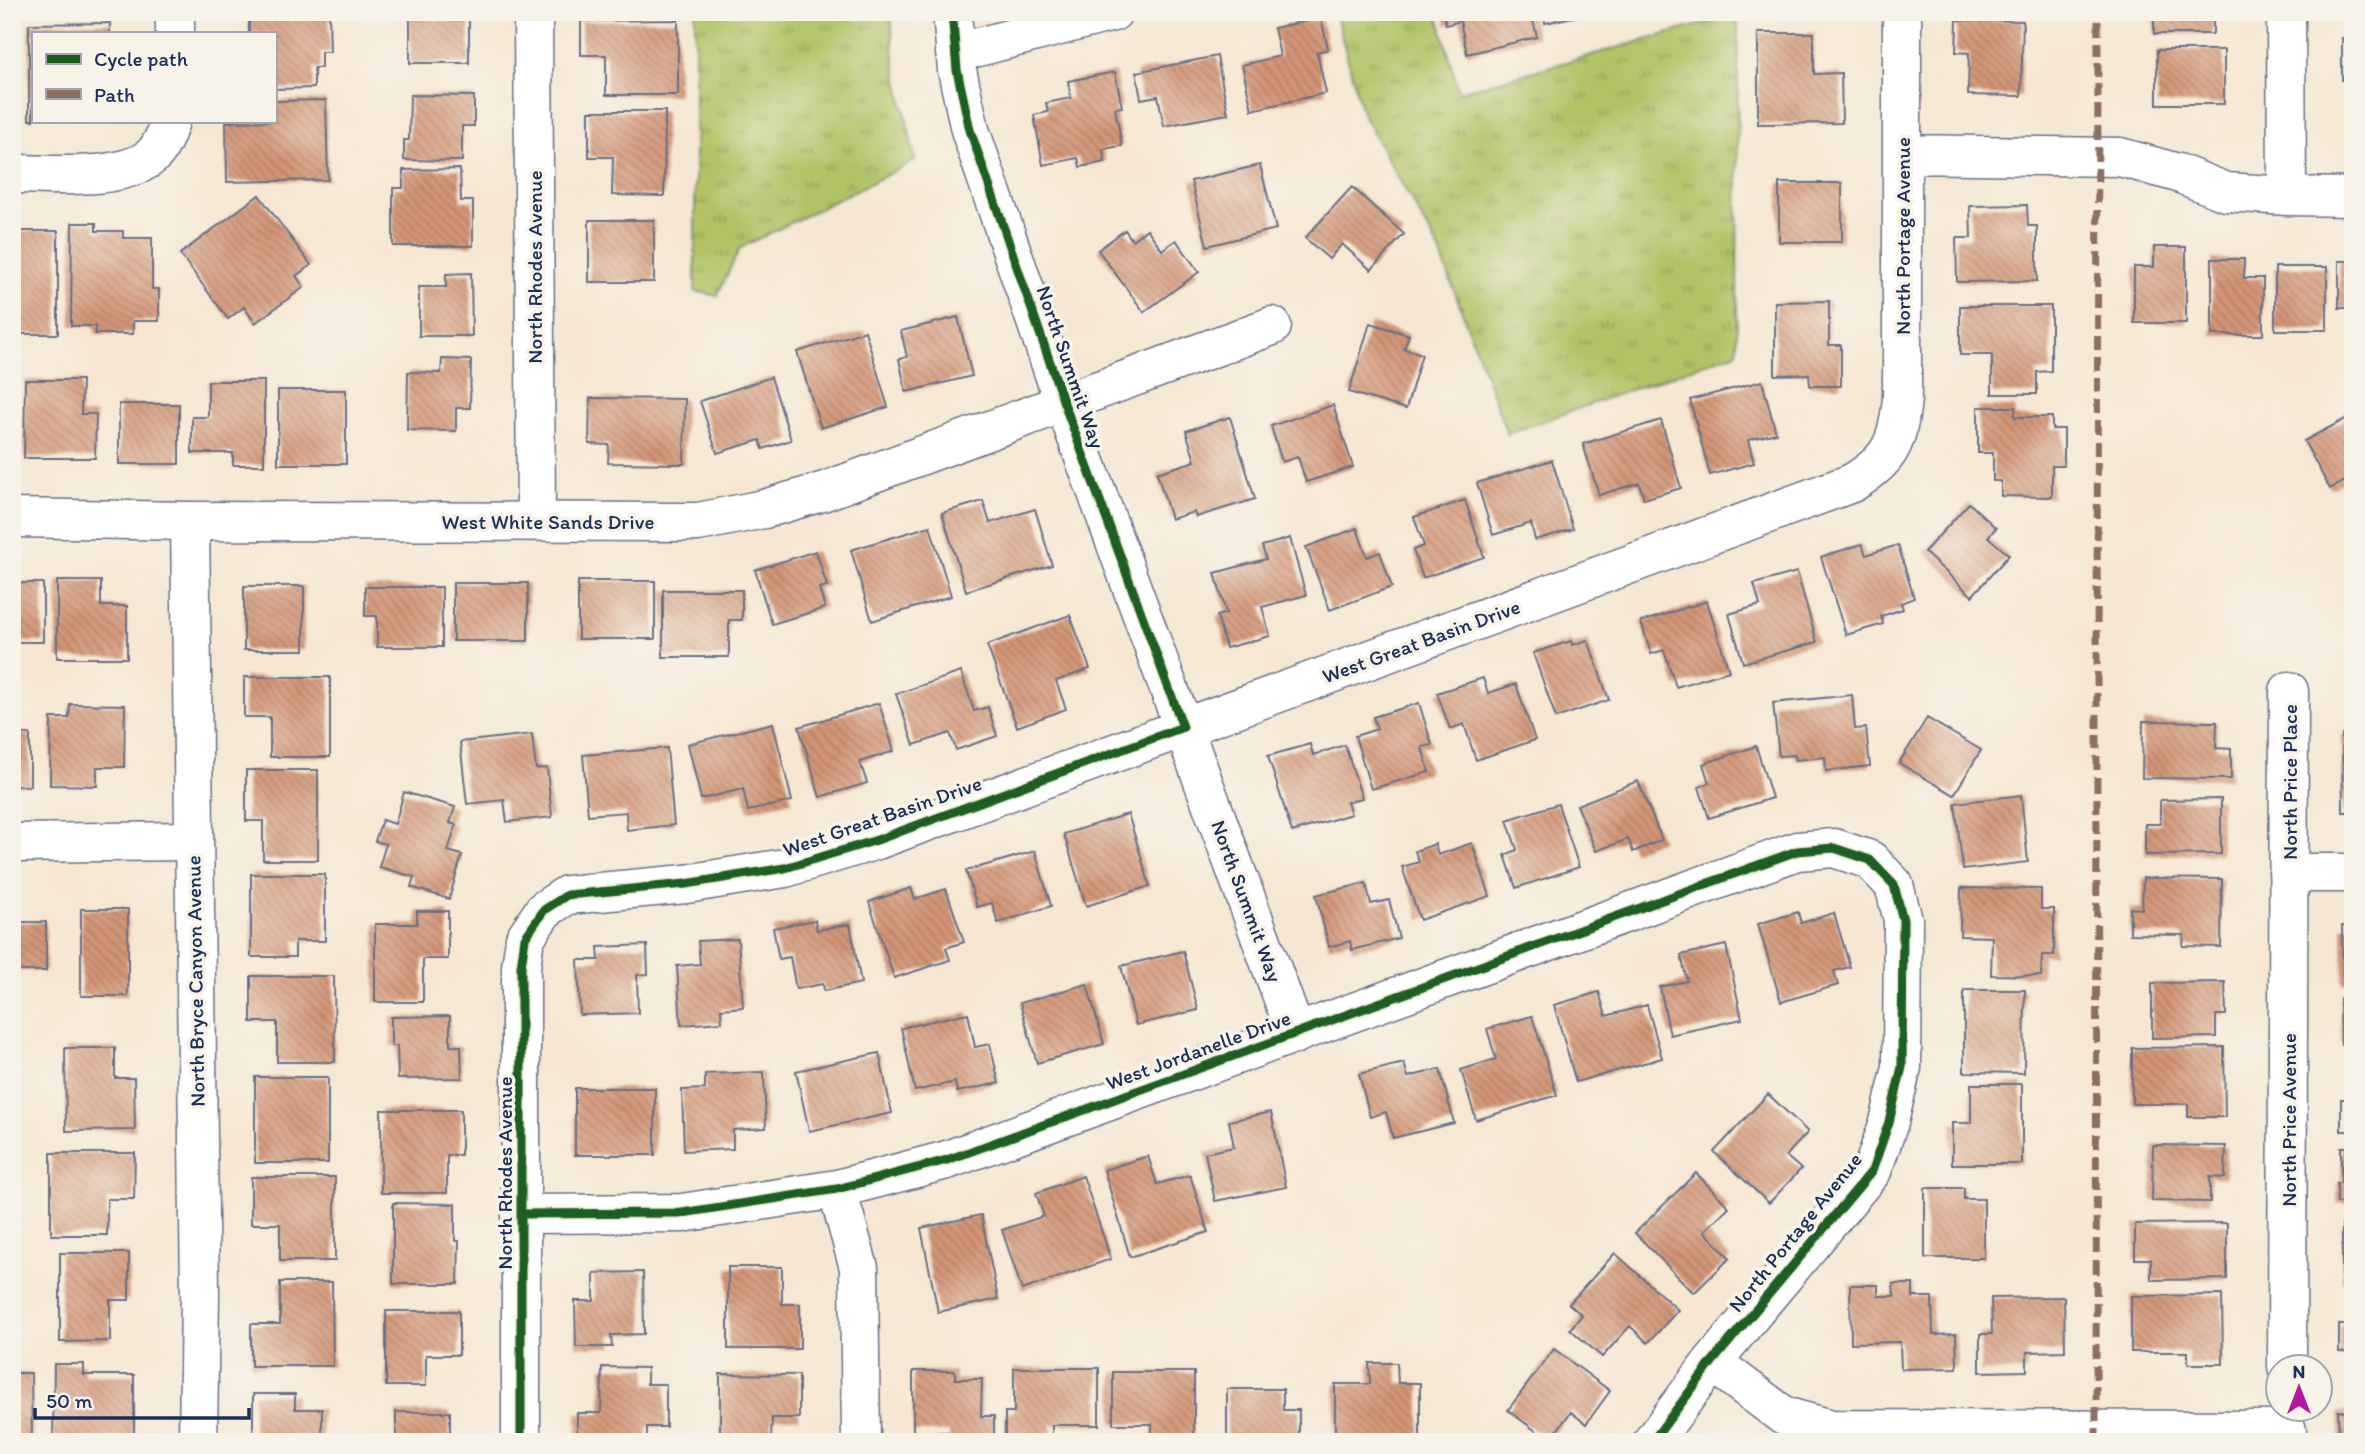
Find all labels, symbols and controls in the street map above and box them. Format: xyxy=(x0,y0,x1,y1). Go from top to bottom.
legend xyxy=(32,32,276,122)
text: Cycle path xyxy=(94,46,188,71)
text: Path xyxy=(94,82,135,107)
street label: North Portage Avenue xyxy=(1890,137,1915,335)
street label: North Rhodes Avenue xyxy=(522,170,547,364)
street label: North Summit Way xyxy=(1031,282,1111,452)
street label: West White Sands Drive xyxy=(442,509,654,534)
street label: West Great Basin Drive xyxy=(1319,594,1523,688)
street label: North Price Place xyxy=(2277,704,2302,860)
street label: West Great Basin Drive xyxy=(779,770,985,862)
street label: North Summit Way xyxy=(1206,817,1288,986)
street label: North Bryce Canyon Avenue xyxy=(180,855,210,1107)
street label: West Jordanelle Drive xyxy=(1102,1005,1294,1095)
street label: North Price Avenue xyxy=(2276,1033,2301,1207)
street label: North Rhodes Avenue xyxy=(492,1076,517,1270)
street label: North Portage Avenue xyxy=(1723,1147,1867,1317)
north arrow xyxy=(2264,1352,2334,1422)
text: N xyxy=(2293,1360,2305,1383)
scale bar xyxy=(35,1377,248,1421)
text: 50 m xyxy=(46,1388,93,1413)

